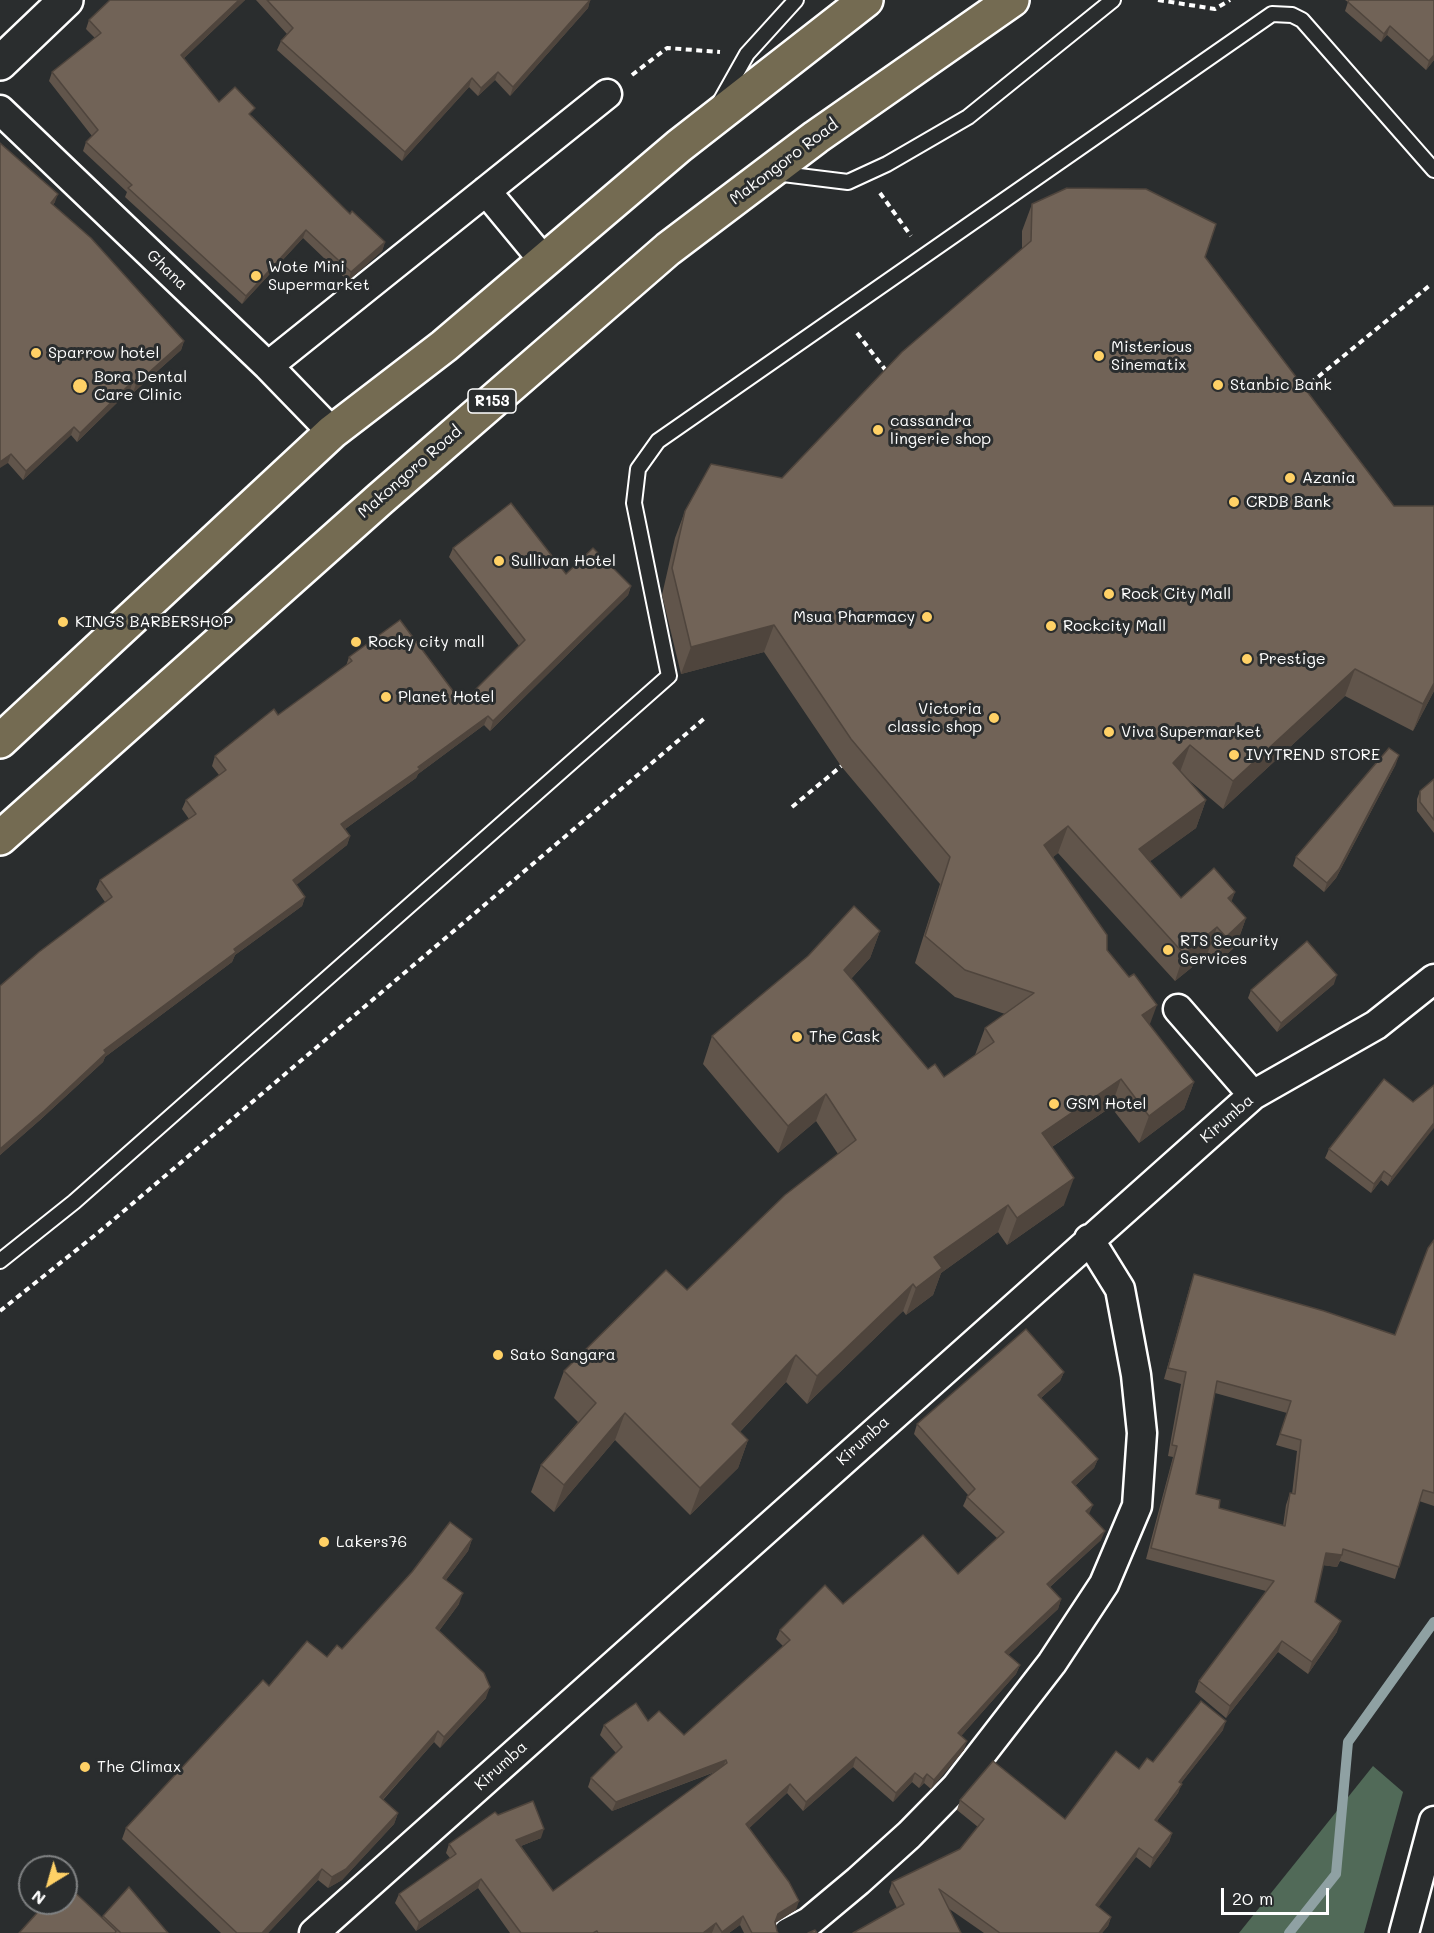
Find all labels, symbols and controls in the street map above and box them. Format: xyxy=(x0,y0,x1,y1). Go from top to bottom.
street label: Makongoro Road xyxy=(726,115,842,209)
street label: Ghana xyxy=(142,246,192,294)
place label: Wote Mini Supermarket xyxy=(268,257,370,295)
marker: Wote Mini Supermarket xyxy=(249,269,263,283)
place label: Misterious Sinematix xyxy=(1111,337,1192,375)
place label: Sparrow hotel xyxy=(48,343,159,363)
marker: Sparrow hotel xyxy=(29,346,43,360)
marker: Misterious Sinematix xyxy=(1092,349,1106,363)
place label: Bora Dental Care Clinic xyxy=(94,367,187,405)
place label: Stanbic Bank xyxy=(1230,375,1332,395)
marker: Bora Dental Care Clinic xyxy=(71,377,89,395)
marker: Stanbic Bank xyxy=(1211,378,1225,392)
road number: R153 xyxy=(468,389,516,413)
place label: cassandra lingerie shop xyxy=(890,411,991,449)
street label: Makongoro Road xyxy=(354,422,466,522)
marker: cassandra lingerie shop xyxy=(871,423,885,437)
place label: Azania xyxy=(1302,468,1356,488)
marker: Azania xyxy=(1283,471,1297,485)
place label: CRDB Bank xyxy=(1246,492,1331,512)
marker: CRDB Bank xyxy=(1227,495,1241,509)
place label: Sullivan Hotel xyxy=(511,551,616,571)
marker: Sullivan Hotel xyxy=(492,554,506,568)
place label: Rock City Mall xyxy=(1121,584,1231,604)
marker: Rock City Mall xyxy=(1102,587,1116,601)
place label: Msua Pharmacy xyxy=(793,607,915,627)
marker: Msua Pharmacy xyxy=(920,610,934,624)
place label: KINGS BARBERSHOP xyxy=(75,612,233,632)
marker: KINGS BARBERSHOP xyxy=(56,615,70,629)
place label: Rockcity Mall xyxy=(1063,616,1166,636)
marker: Rockcity Mall xyxy=(1044,619,1058,633)
place label: Rocky city mall xyxy=(368,632,485,652)
marker: Rocky city mall xyxy=(349,635,363,649)
place label: Prestige xyxy=(1259,649,1326,669)
marker: Prestige xyxy=(1240,652,1254,666)
place label: Planet Hotel xyxy=(398,687,495,707)
marker: Planet Hotel xyxy=(379,690,393,704)
place label: Victoria classic shop xyxy=(887,699,982,737)
marker: Victoria classic shop xyxy=(987,711,1001,725)
place label: Viva Supermarket xyxy=(1121,722,1261,742)
marker: Viva Supermarket xyxy=(1102,725,1116,739)
place label: IVYTREND STORE xyxy=(1246,745,1380,765)
marker: IVYTREND STORE xyxy=(1227,748,1241,762)
place label: RTS Security Services xyxy=(1180,931,1279,969)
marker: RTS Security Services xyxy=(1161,943,1175,957)
place label: The Cask xyxy=(809,1027,880,1047)
marker: The Cask xyxy=(790,1030,804,1044)
street label: Kirumba xyxy=(1196,1091,1258,1147)
place label: GSM Hotel xyxy=(1066,1094,1147,1114)
marker: GSM Hotel xyxy=(1047,1097,1061,1111)
place label: Sato Sangara xyxy=(510,1345,616,1365)
marker: Sato Sangara xyxy=(491,1348,505,1362)
street label: Kirumba xyxy=(833,1412,893,1470)
place label: Lakers76 xyxy=(336,1532,407,1552)
marker: Lakers76 xyxy=(317,1535,331,1549)
street label: Kirumba xyxy=(471,1737,531,1795)
place label: The Climax xyxy=(97,1757,181,1777)
marker: The Climax xyxy=(78,1760,92,1774)
north arrow xyxy=(18,1855,78,1915)
scale bar xyxy=(1224,1876,1332,1914)
text: N xyxy=(27,1886,49,1910)
text: 20 m xyxy=(1232,1886,1273,1910)

